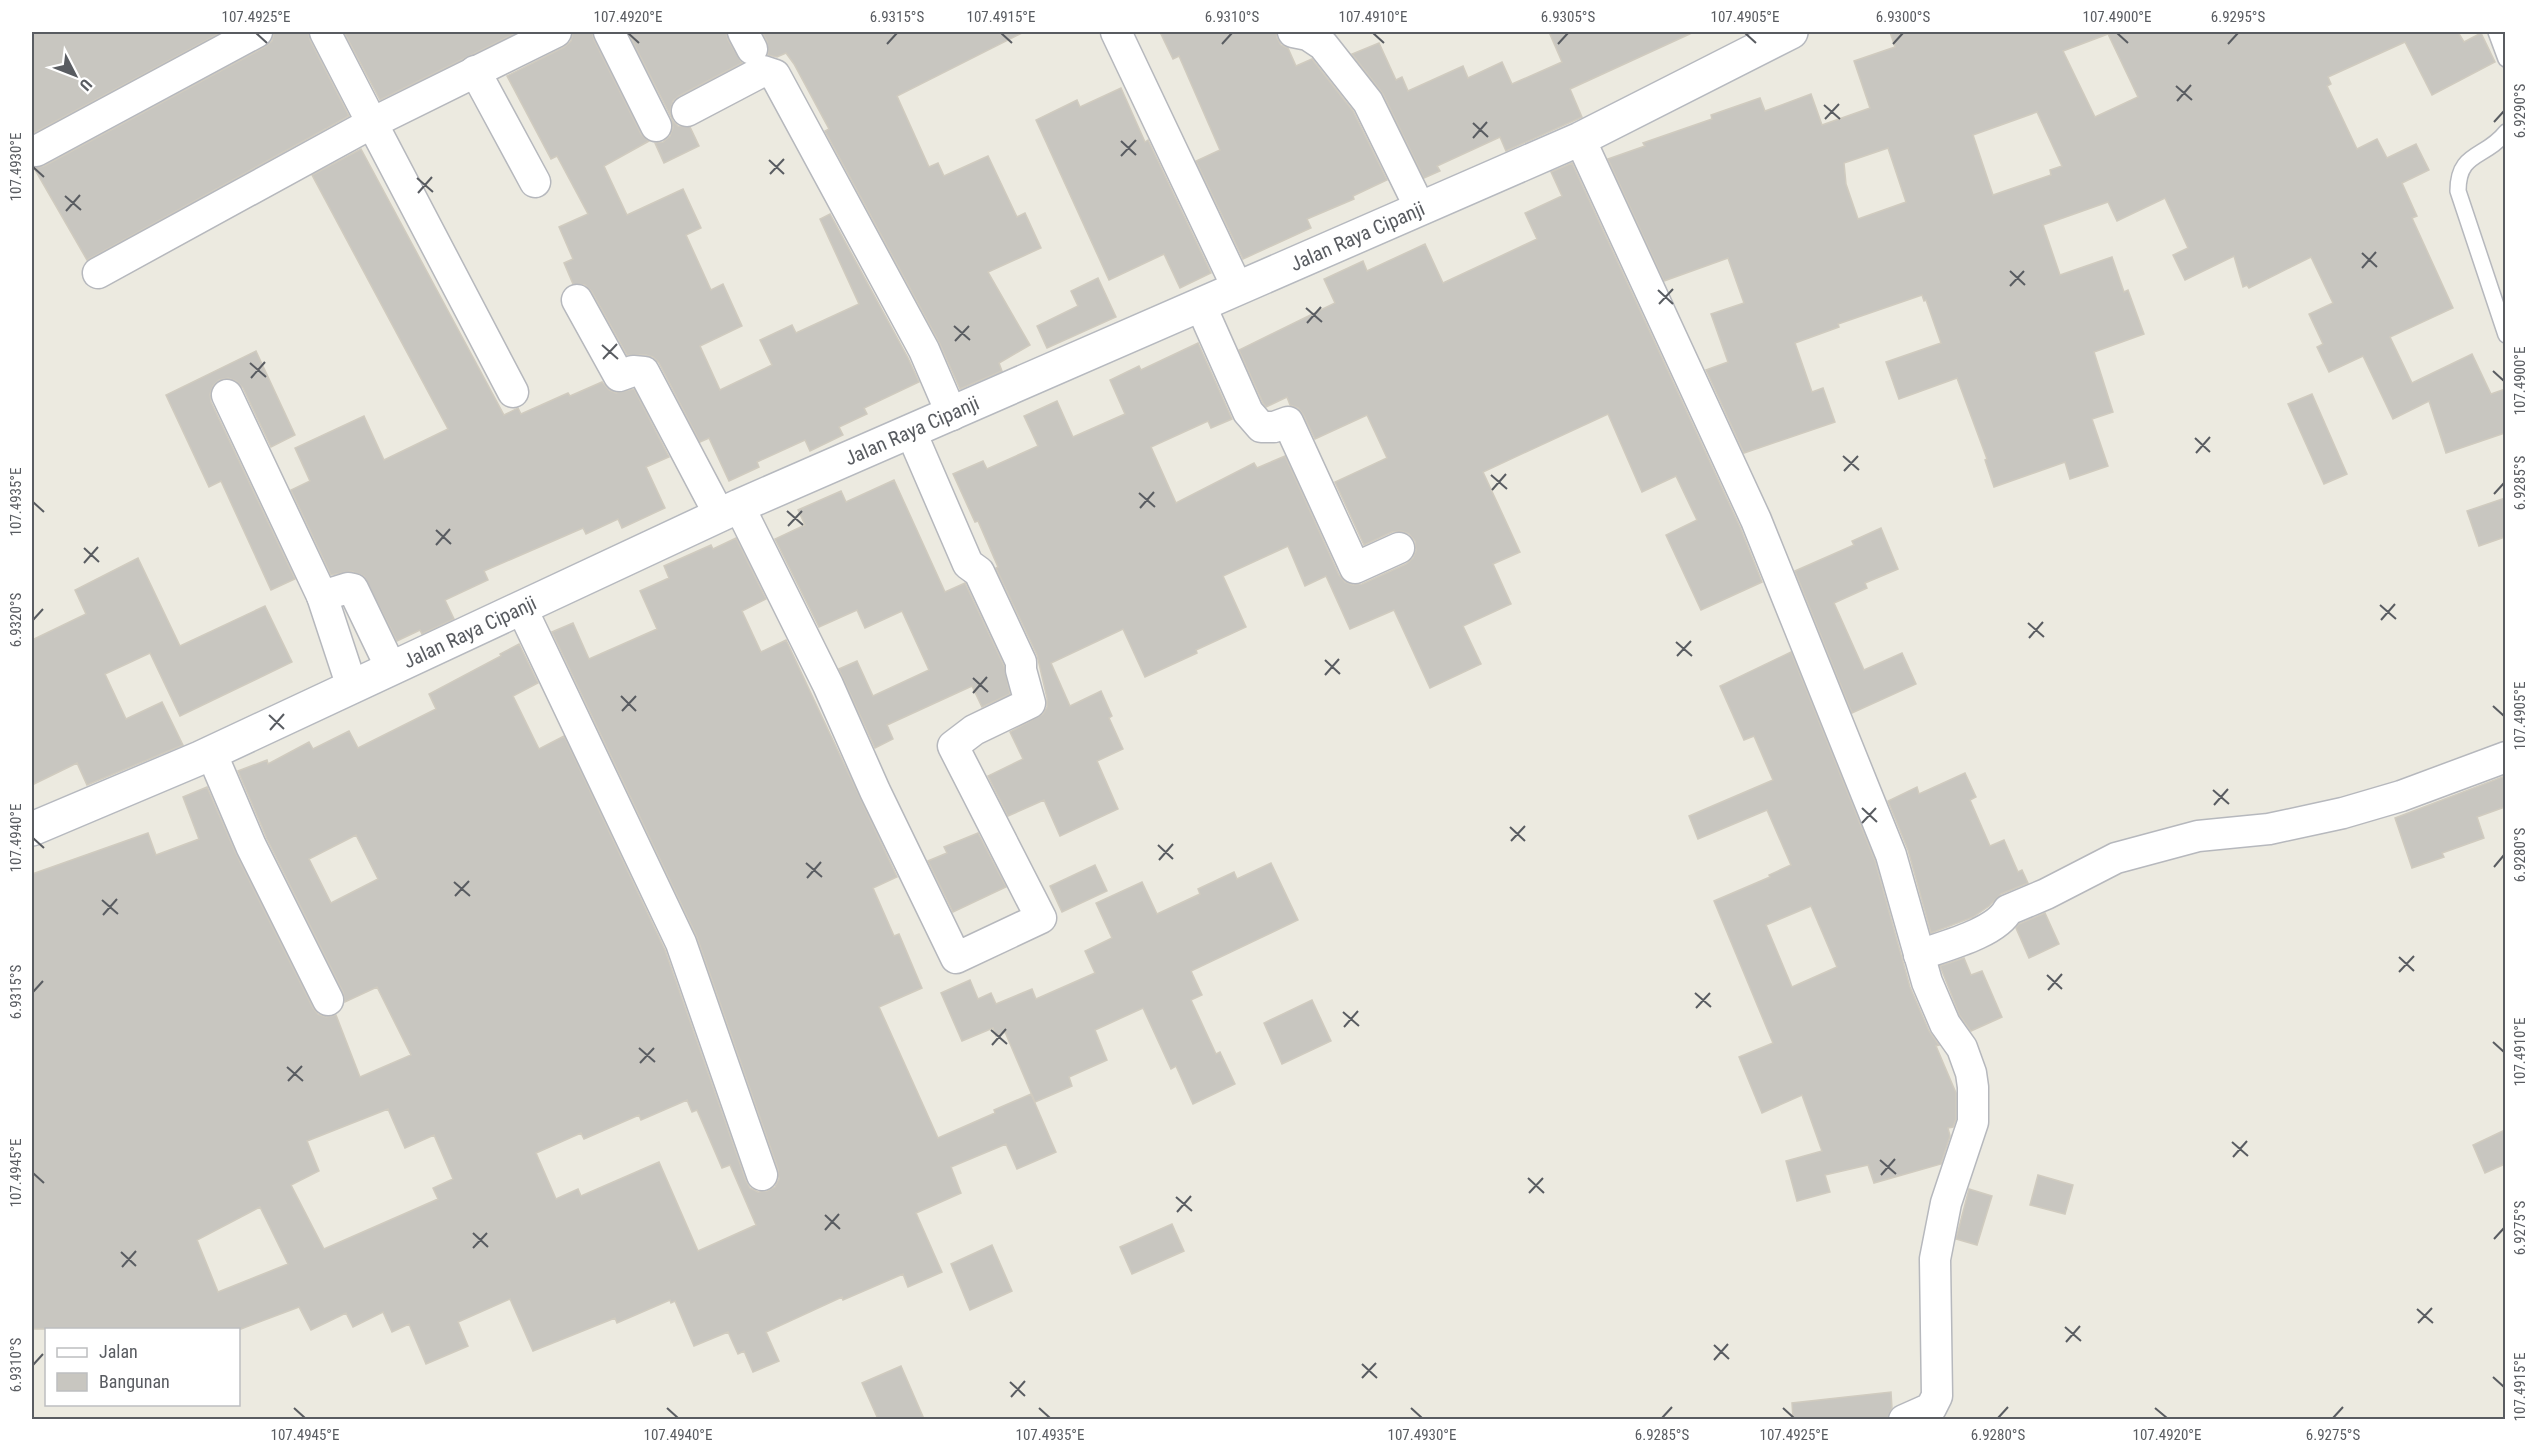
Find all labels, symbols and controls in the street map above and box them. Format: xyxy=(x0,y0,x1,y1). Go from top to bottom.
text: 107.4925°E xyxy=(222,8,290,26)
text: 107.4920°E xyxy=(594,8,662,26)
text: 6.9315°S xyxy=(870,8,924,26)
text: 107.4915°E xyxy=(967,8,1035,26)
text: 6.9310°S xyxy=(1205,8,1259,26)
text: 107.4910°E xyxy=(1339,8,1407,26)
text: 6.9305°S xyxy=(1541,8,1595,26)
text: 107.4905°E xyxy=(1711,8,1779,26)
text: 6.9300°S xyxy=(1876,8,1930,26)
text: 107.4900°E xyxy=(2083,8,2151,26)
text: 6.9295°S xyxy=(2211,8,2265,26)
north arrow xyxy=(45,45,105,105)
text: U xyxy=(76,75,96,94)
text: 6.9290°S xyxy=(2511,84,2529,138)
text: 107.4930°E xyxy=(7,133,25,201)
street label: Jalan Raya Cipanji xyxy=(1286,196,1428,276)
text: 107.4900°E xyxy=(2511,347,2529,415)
street label: Jalan Raya Cipanji xyxy=(841,391,983,470)
text: 6.9285°S xyxy=(2511,456,2529,510)
text: 107.4935°E xyxy=(7,468,25,536)
street label: Jalan Raya Cipanji xyxy=(399,591,540,673)
text: 6.9320°S xyxy=(7,593,25,647)
text: 107.4905°E xyxy=(2511,682,2529,750)
text: 107.4940°E xyxy=(7,804,25,872)
text: 6.9280°S xyxy=(2511,828,2529,882)
text: 6.9315°S xyxy=(7,965,25,1019)
text: 107.4910°E xyxy=(2511,1018,2529,1086)
text: 107.4945°E xyxy=(7,1139,25,1207)
text: 6.9275°S xyxy=(2511,1201,2529,1255)
legend xyxy=(45,1328,240,1406)
text: 6.9310°S xyxy=(7,1338,25,1392)
text: Jalan xyxy=(99,1341,138,1362)
text: 107.4915°E xyxy=(2511,1353,2529,1421)
text: Bangunan xyxy=(99,1371,170,1392)
text: 107.4945°E xyxy=(271,1426,339,1444)
text: 107.4940°E xyxy=(644,1426,712,1444)
text: 107.4935°E xyxy=(1016,1426,1084,1444)
text: 107.4930°E xyxy=(1388,1426,1456,1444)
text: 6.9285°S xyxy=(1635,1426,1689,1444)
text: 107.4925°E xyxy=(1760,1426,1828,1444)
text: 6.9280°S xyxy=(1971,1426,2025,1444)
text: 107.4920°E xyxy=(2133,1426,2201,1444)
text: 6.9275°S xyxy=(2306,1426,2360,1444)

